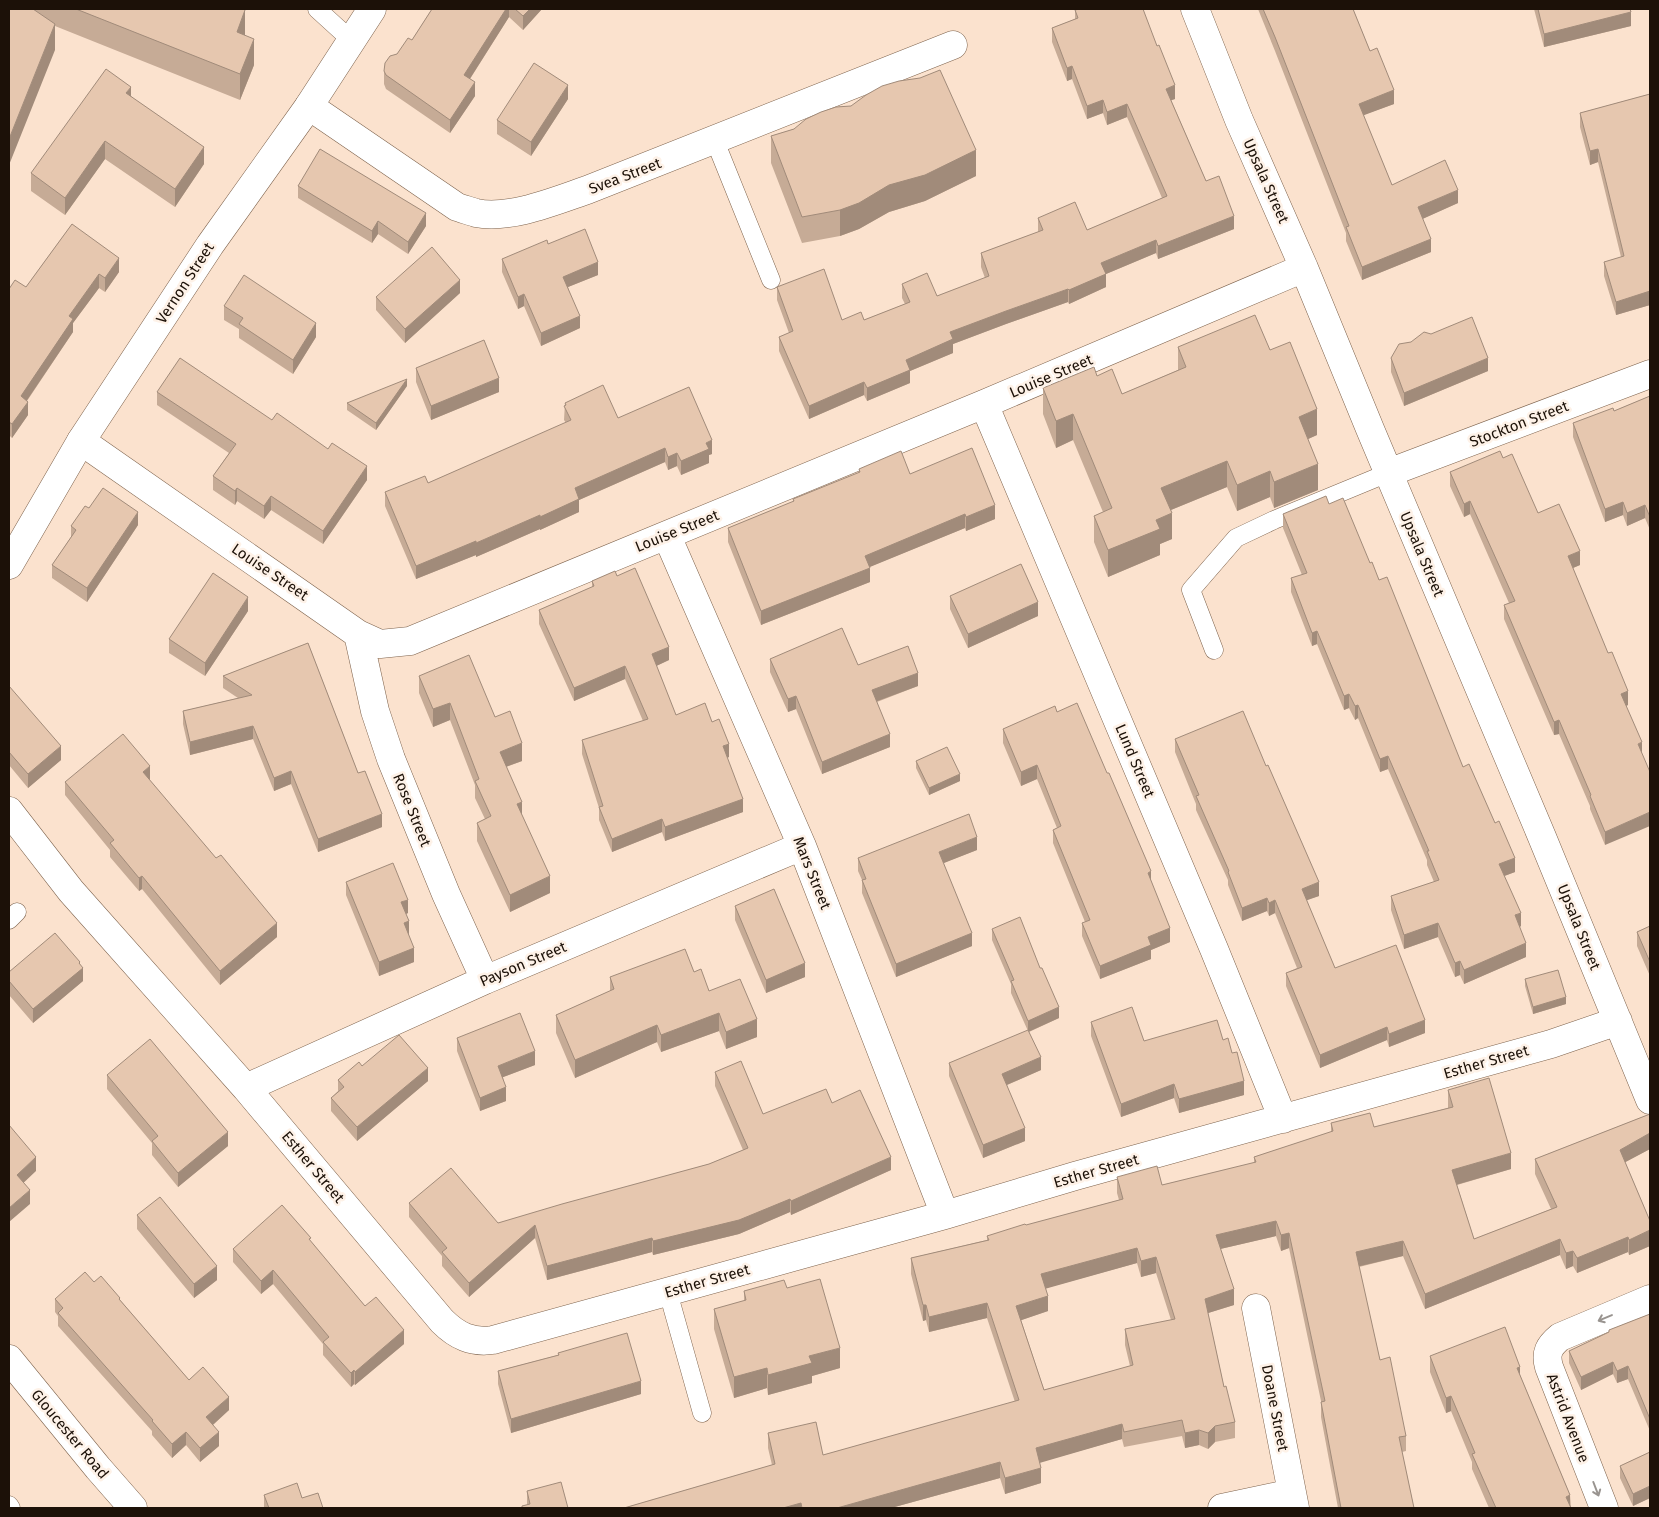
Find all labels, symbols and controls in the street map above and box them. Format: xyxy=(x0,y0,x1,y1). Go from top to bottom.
street label: Upsala Street xyxy=(1239,136,1293,227)
street label: Svea Street xyxy=(586,154,664,198)
street label: Vernon Street xyxy=(152,239,218,327)
street label: Louise Street xyxy=(1007,350,1096,402)
street label: Stockton Street xyxy=(1467,397,1571,451)
street label: Louise Street xyxy=(633,506,722,556)
street label: Upsala Street xyxy=(1396,509,1448,600)
street label: Louise Street xyxy=(228,540,312,605)
street label: Lund Street xyxy=(1111,721,1159,801)
street label: Rose Street xyxy=(389,771,435,850)
street label: Mars Street xyxy=(789,834,835,913)
street label: Upsala Street xyxy=(1554,882,1605,973)
street label: Payson Street xyxy=(477,937,570,990)
street label: Esther Street xyxy=(1441,1041,1531,1083)
street label: Esther Street xyxy=(278,1128,348,1207)
street label: Esther Street xyxy=(1051,1150,1141,1192)
street label: Esther Street xyxy=(662,1260,752,1302)
one-way arrow xyxy=(1598,1314,1613,1323)
street label: Doane Street xyxy=(1258,1363,1292,1454)
street label: Astrid Avenue xyxy=(1543,1371,1593,1465)
street label: Gloucester Road xyxy=(27,1386,113,1482)
one-way arrow xyxy=(1592,1480,1601,1496)

